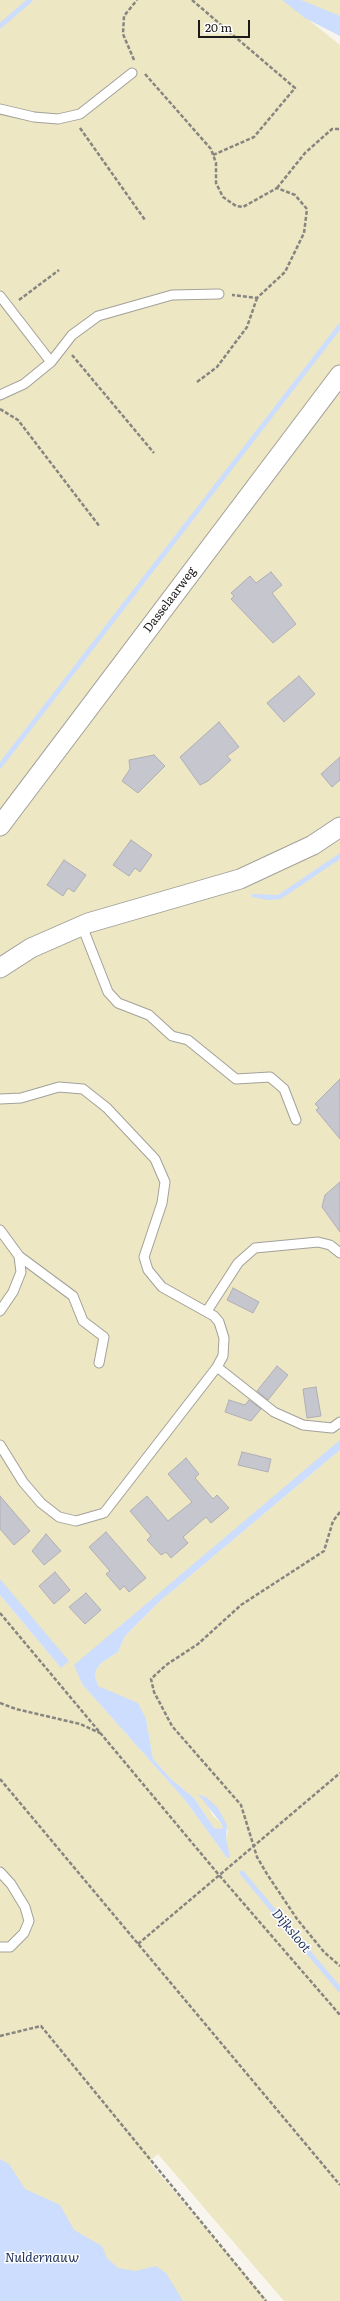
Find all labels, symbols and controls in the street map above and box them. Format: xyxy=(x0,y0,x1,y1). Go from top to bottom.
scale bar xyxy=(200,12,252,38)
text: 20 m xyxy=(205,18,232,36)
street label: Dasselaarweg xyxy=(141,565,199,635)
water label: Dijksloot xyxy=(268,1906,314,1956)
water label: Nuldernauw xyxy=(5,2250,79,2266)

